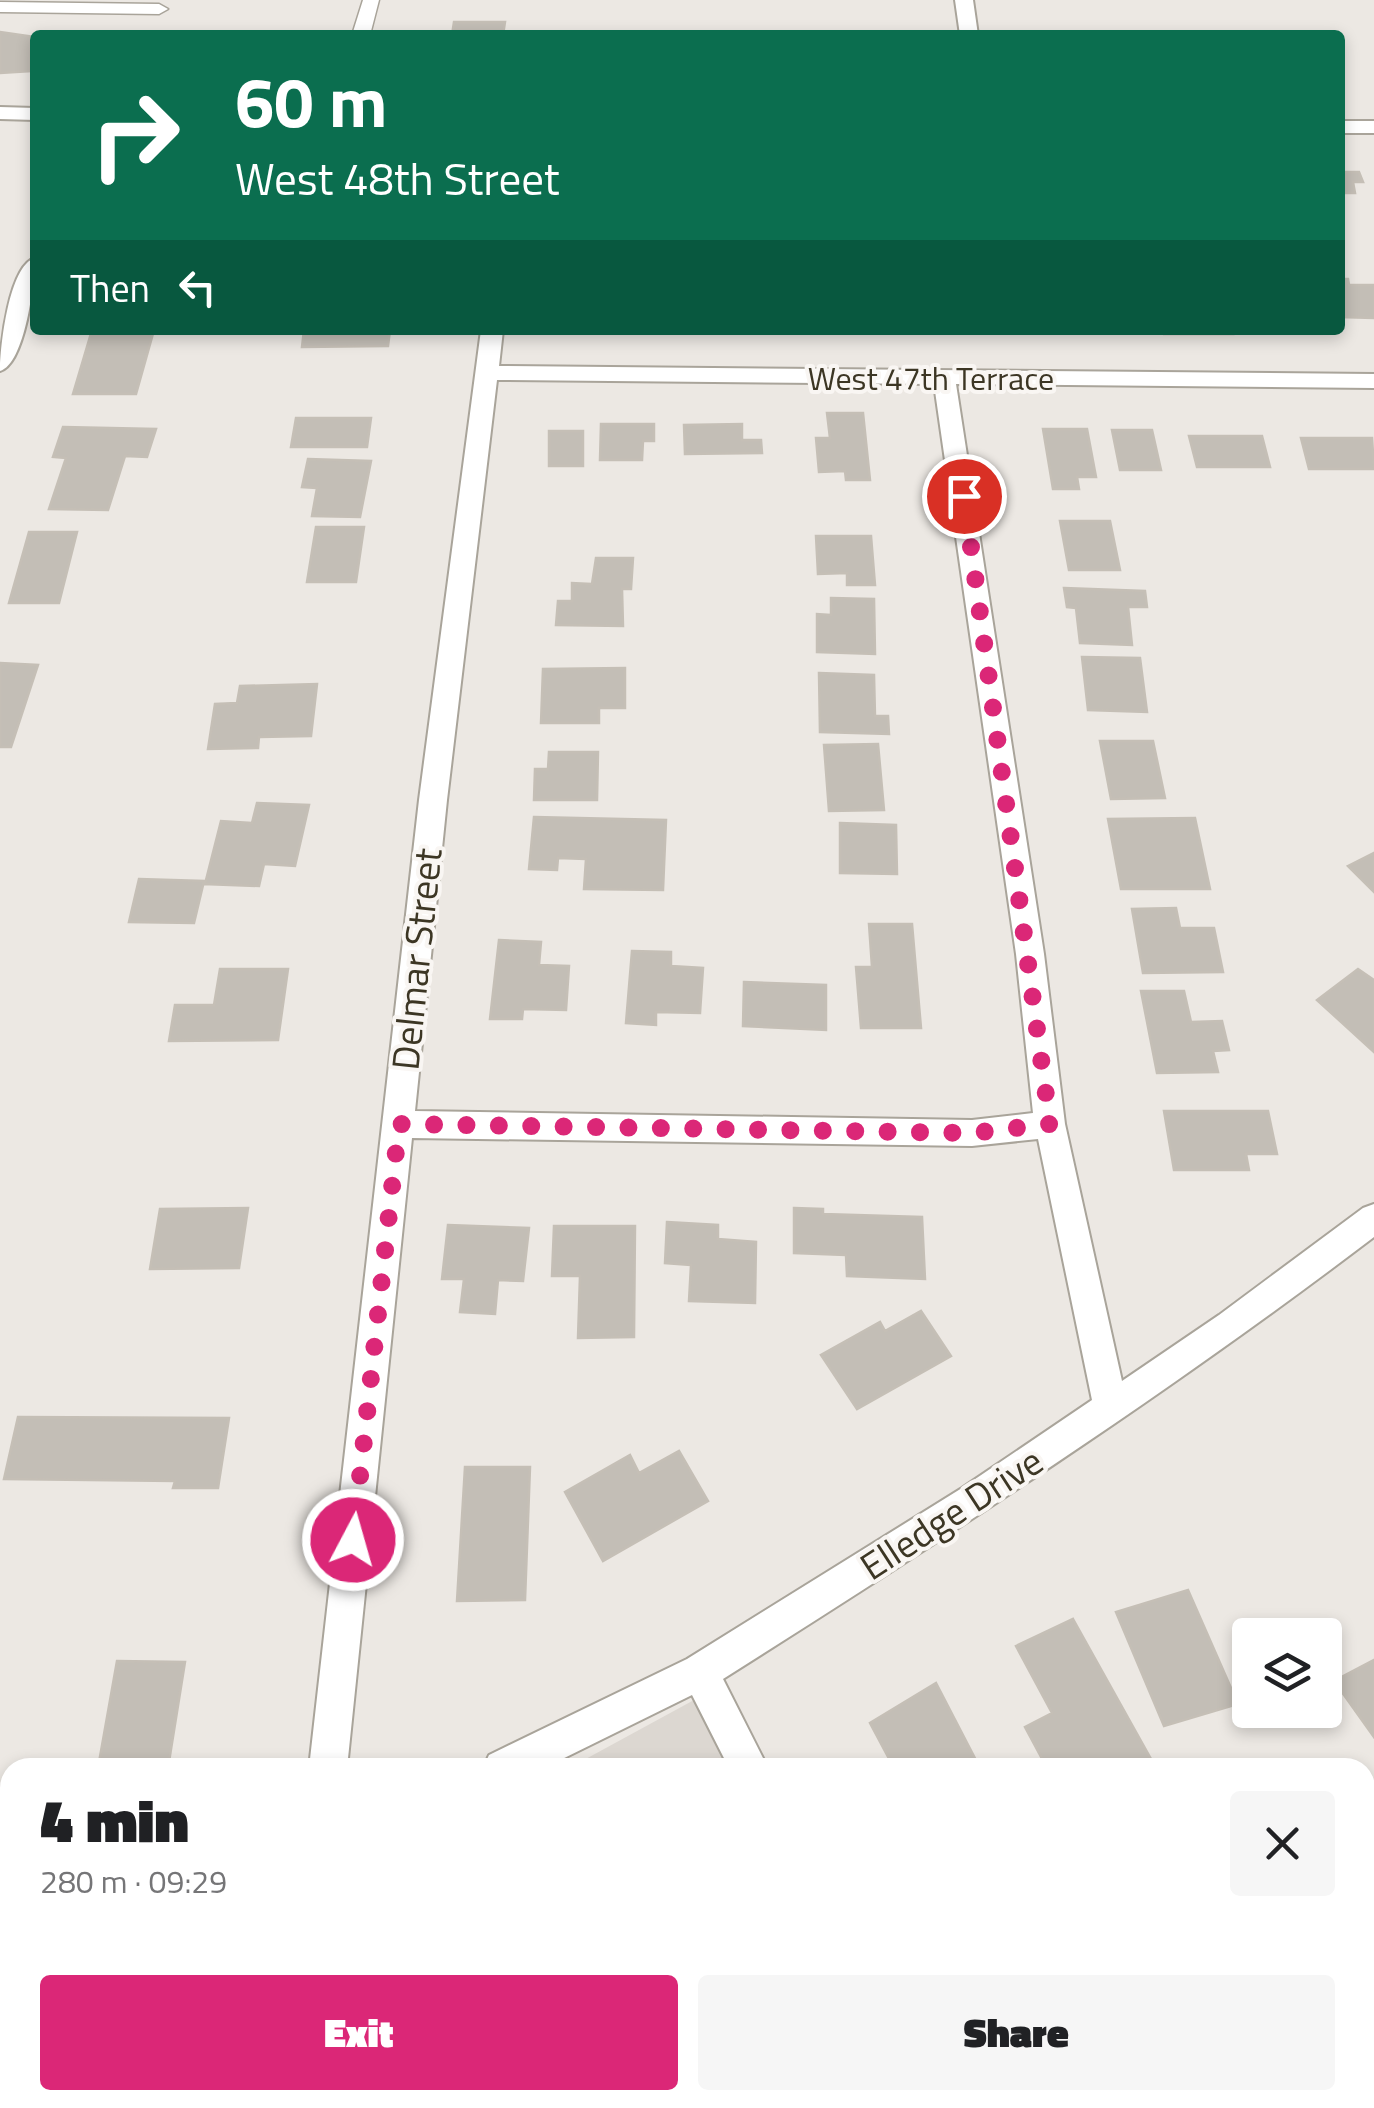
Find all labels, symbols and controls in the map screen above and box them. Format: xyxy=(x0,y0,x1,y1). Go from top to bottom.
text: 60 m xyxy=(235,48,388,154)
icon: right xyxy=(70,70,200,200)
text: West 48th Street xyxy=(235,144,560,212)
text: Then xyxy=(70,259,150,317)
icon: left xyxy=(170,260,225,315)
street label: West 47th Terrace xyxy=(808,354,1054,402)
pin xyxy=(922,454,1007,539)
icon: arrive xyxy=(937,469,992,524)
street label: Delmar Street xyxy=(376,845,456,1073)
street label: Elledge Drive xyxy=(848,1432,1054,1594)
position arrow xyxy=(301,1488,405,1592)
map controls xyxy=(1232,1618,1342,1728)
button: layers xyxy=(1232,1618,1342,1728)
text: 4 min xyxy=(40,1774,189,1865)
button: close xyxy=(1230,1791,1335,1896)
text: 280 m · 09:29 xyxy=(40,1857,227,1905)
button: Exit xyxy=(40,1975,678,2090)
button: Share xyxy=(698,1975,1335,2090)

